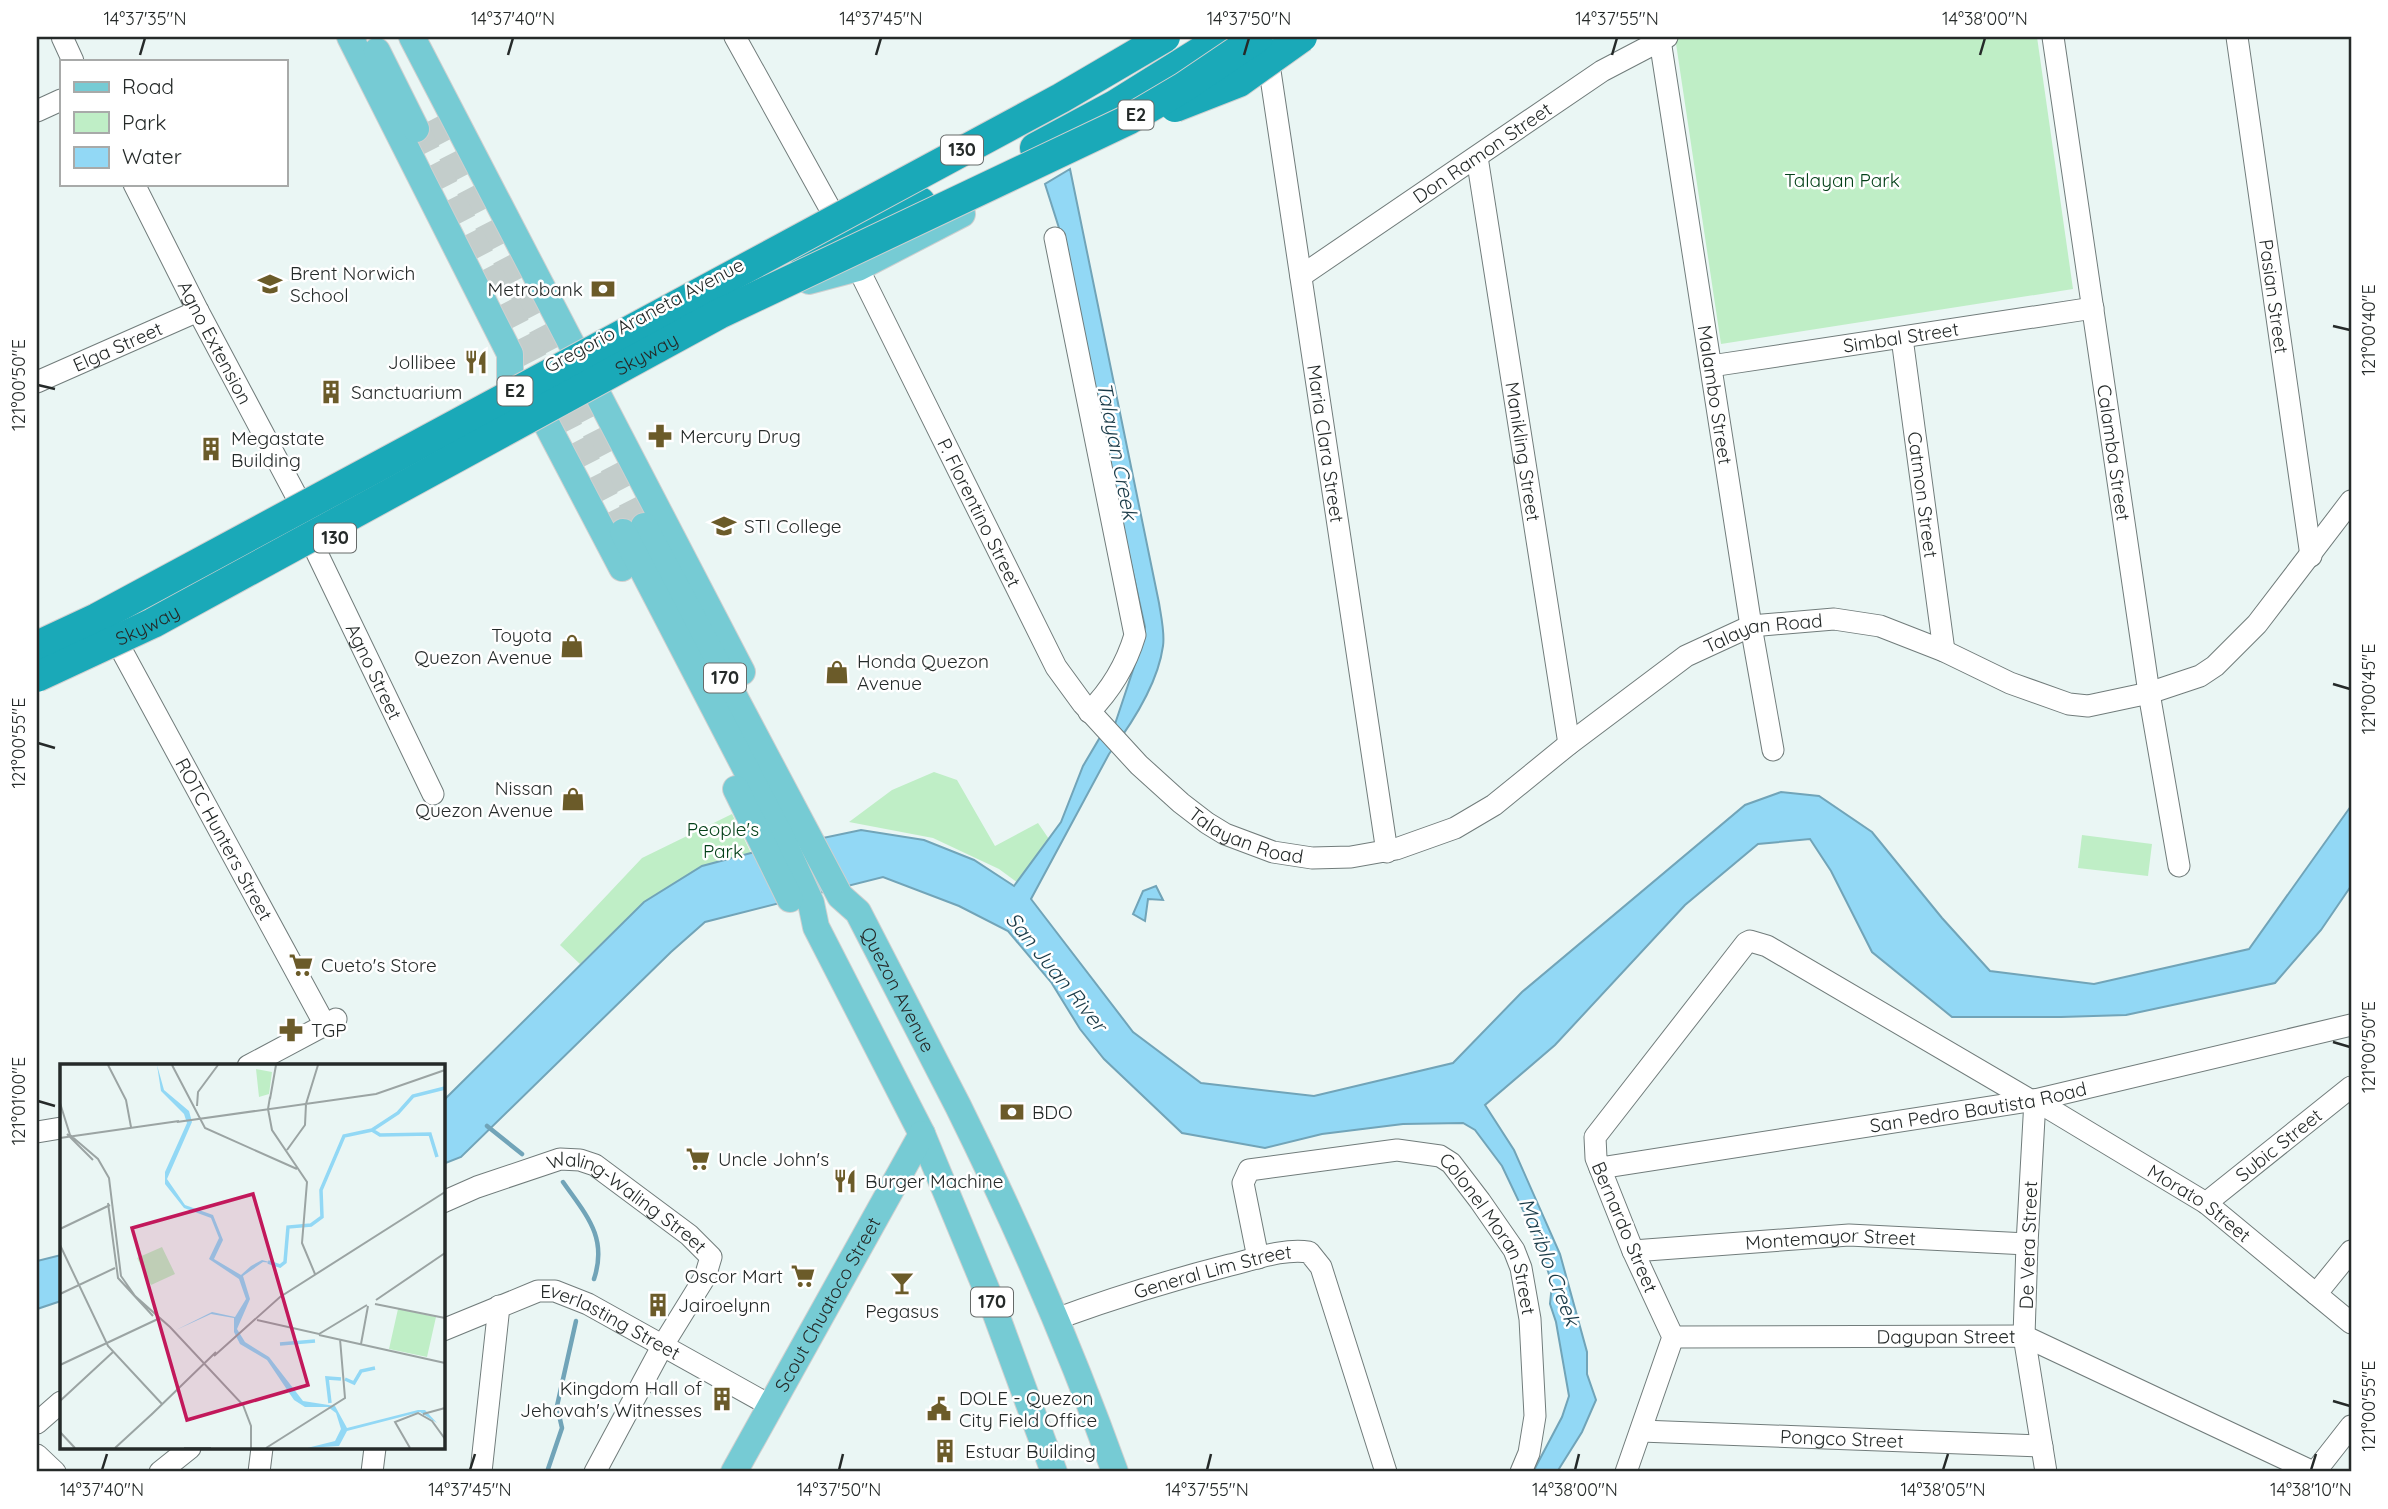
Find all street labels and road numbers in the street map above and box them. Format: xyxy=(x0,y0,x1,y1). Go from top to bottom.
street label: Don Ramon Street xyxy=(1408,97,1556,208)
road number: E2 xyxy=(1118,100,1154,130)
road number: 130 xyxy=(941,135,983,164)
street label: Pasian Street xyxy=(2254,238,2294,355)
street label: Gregorio Araneta Avenue xyxy=(540,252,748,378)
street label: Agno Extension xyxy=(173,277,257,408)
street label: Elga Street xyxy=(69,316,166,377)
street label: Simbal Street xyxy=(1841,317,1960,358)
street label: Malambo Street xyxy=(1692,323,1738,466)
street label: Skyway xyxy=(611,327,682,381)
street label: Maria Clara Street xyxy=(1302,363,1349,524)
road number: E2 xyxy=(498,376,532,405)
street label: Manikling Street xyxy=(1500,380,1546,523)
street label: Calamba Street xyxy=(2092,383,2136,522)
street label: Catmon Street xyxy=(1903,430,1943,559)
street label: P. Florentino Street xyxy=(932,434,1026,591)
road number: 130 xyxy=(314,524,356,552)
street label: Skyway xyxy=(112,599,184,651)
street label: Talayan Road xyxy=(1700,608,1823,658)
street label: Agno Street xyxy=(341,620,407,724)
road number: 170 xyxy=(704,664,746,692)
street label: ROTC Hunters Street xyxy=(170,754,278,925)
street label: Talayan Road xyxy=(1184,801,1305,868)
street label: Quezon Avenue xyxy=(856,923,940,1056)
street label: San Pedro Bautista Road xyxy=(1868,1076,2089,1138)
street label: Subic Street xyxy=(2230,1103,2327,1187)
street label: Waling-Waling Street xyxy=(544,1146,712,1258)
street label: Colonel Moran Street xyxy=(1435,1147,1541,1316)
street label: Bernardo Street xyxy=(1587,1158,1663,1296)
street label: Morato Street xyxy=(2143,1159,2256,1247)
street label: De Vera Street xyxy=(2014,1180,2042,1310)
street label: Scout Chuatoco Street xyxy=(769,1213,886,1396)
street label: Montemayor Street xyxy=(1744,1223,1916,1255)
street label: General Lim Street xyxy=(1131,1239,1293,1304)
street label: Everlasting Street xyxy=(540,1278,685,1365)
road number: 170 xyxy=(971,1288,1013,1316)
street label: Dagupan Street xyxy=(1877,1324,2015,1348)
street label: Pongco Street xyxy=(1780,1424,1904,1453)

